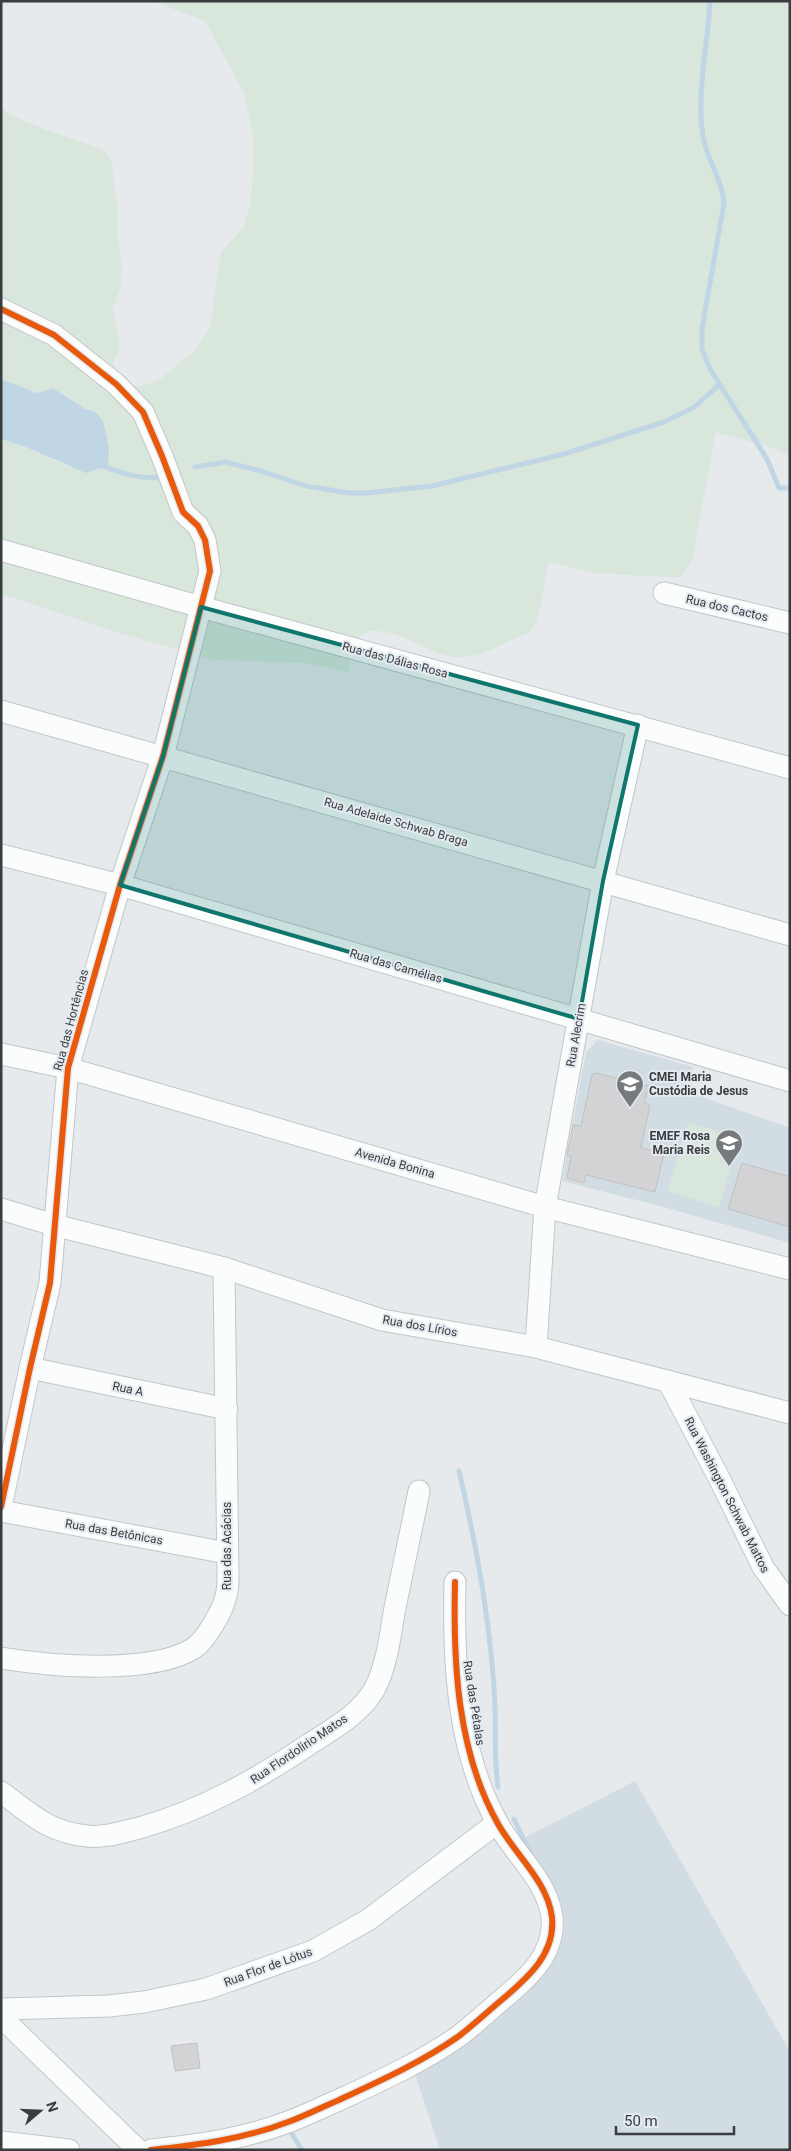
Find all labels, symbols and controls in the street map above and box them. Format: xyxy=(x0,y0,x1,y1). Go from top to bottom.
street label: Rua dos Cactos xyxy=(685,592,769,624)
street label: Rua das Dálias Rosa xyxy=(341,639,449,681)
street label: Rua Adelaide Schwab Braga xyxy=(322,795,470,849)
street label: Rua das Camélias xyxy=(348,946,444,986)
street label: Rua das Hortências xyxy=(51,968,91,1072)
street label: Rua Alecrim xyxy=(564,1002,588,1068)
school or university icon: CMEI Maria Custódia de Jesus xyxy=(615,1069,645,1108)
place label: CMEI Maria Custódia de Jesus xyxy=(649,1070,748,1098)
school or university icon: EMEF Rosa Maria Reis xyxy=(714,1128,744,1167)
place label: EMEF Rosa Maria Reis xyxy=(649,1129,711,1157)
street label: Avenida Bonina xyxy=(353,1145,437,1181)
street label: Rua dos Lírios xyxy=(381,1313,459,1339)
street label: Rua A xyxy=(111,1379,145,1399)
street label: Rua Washington Schwab Mattos xyxy=(682,1415,772,1575)
street label: Rua das Acácias xyxy=(220,1502,234,1590)
street label: Rua das Betônicas xyxy=(64,1517,164,1547)
street label: Rua das Pétalas xyxy=(460,1659,488,1747)
street label: Rua Flordolirio Matos xyxy=(248,1711,350,1787)
street label: Rua Flor de Lótus xyxy=(222,1944,314,1990)
north arrow xyxy=(15,2086,65,2136)
text: N xyxy=(43,2099,61,2114)
scale bar xyxy=(616,2104,734,2136)
text: 50 m xyxy=(624,2112,658,2130)

